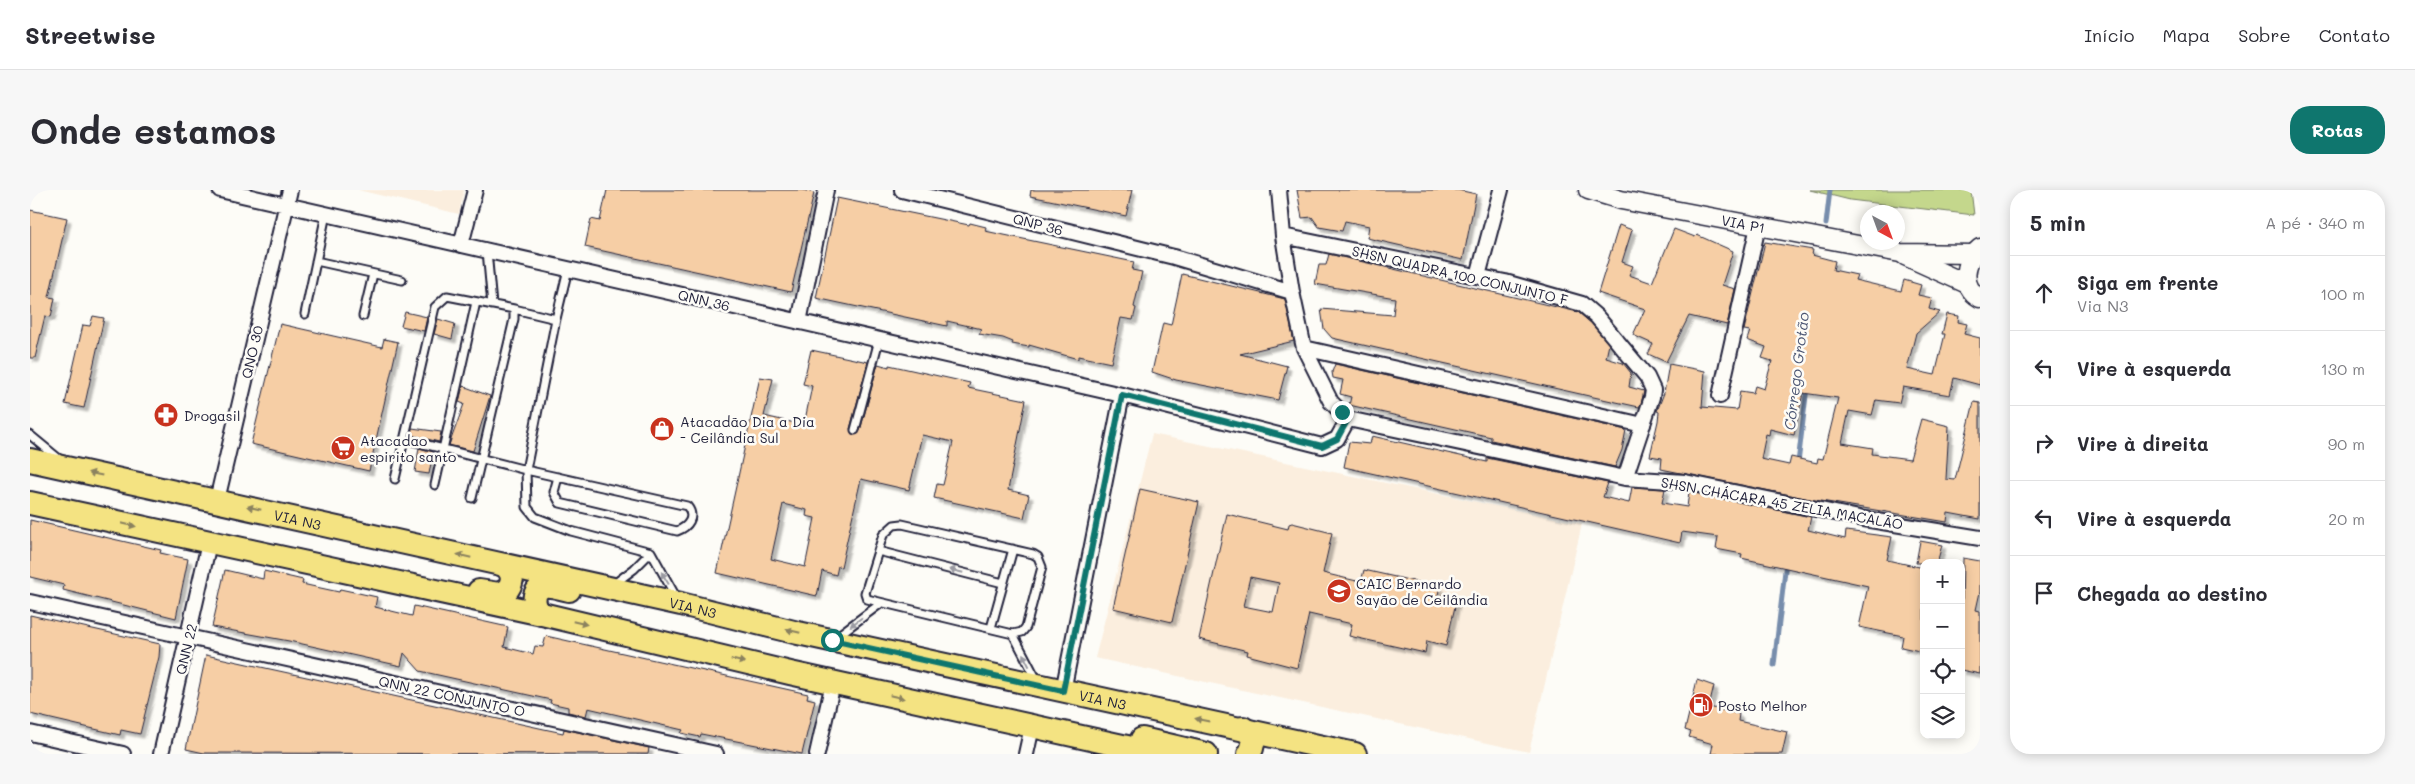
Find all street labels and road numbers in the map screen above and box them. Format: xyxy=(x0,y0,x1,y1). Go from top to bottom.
street label: QNP 36 xyxy=(1011,209,1065,239)
street label: VIA P1 xyxy=(1720,210,1767,237)
street label: SHSN QUADRA 100 CONJUNTO F xyxy=(1350,241,1570,309)
street label: QNN 36 xyxy=(676,285,732,315)
street label: QNO 30 xyxy=(237,323,267,380)
street label: SHSN CHÁCARA 45 ZELIA MACALÃO xyxy=(1660,472,1904,534)
street label: VIA N3 xyxy=(272,505,323,534)
street label: VIA N3 xyxy=(668,592,718,622)
street label: QNN 22 xyxy=(171,622,201,676)
street label: QNN 22 CONJUNTO O xyxy=(377,671,527,721)
street label: VIA N3 xyxy=(1077,685,1128,714)

